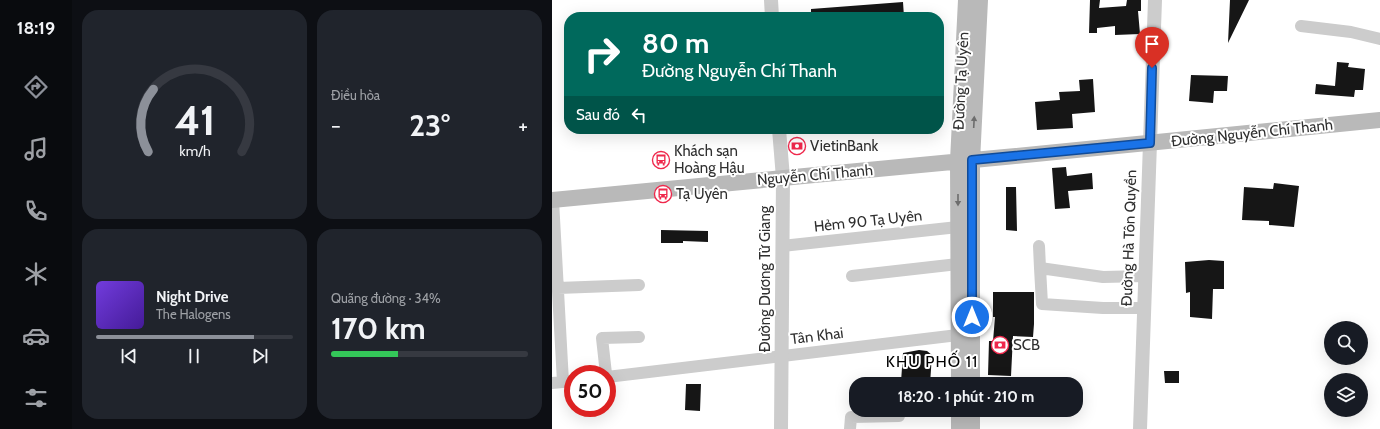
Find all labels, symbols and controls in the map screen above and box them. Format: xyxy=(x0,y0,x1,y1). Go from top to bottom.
text: 18:19 xyxy=(17,17,55,39)
text: 80 m xyxy=(642,26,709,60)
pin xyxy=(1135,27,1169,68)
icon: right xyxy=(576,28,628,80)
street label: Đường Tạ Uyên xyxy=(949,31,973,131)
icon: arrive xyxy=(1141,33,1163,55)
text: Đường Nguyễn Chí Thanh xyxy=(642,60,837,82)
icon: directions xyxy=(22,73,50,101)
text: Điều hòa xyxy=(331,87,380,103)
text: 41 xyxy=(174,95,215,145)
icon: left xyxy=(628,104,650,126)
text: Sau đó xyxy=(576,106,620,124)
text: 23° xyxy=(409,107,450,144)
text: − xyxy=(331,112,341,139)
text: + xyxy=(518,112,528,139)
one-way arrow xyxy=(970,116,977,128)
street label: Đường Nguyễn Chí Thanh xyxy=(1170,116,1334,150)
icon: music xyxy=(22,135,50,163)
bank icon: VietinBank xyxy=(787,136,807,156)
place label: VietinBank xyxy=(810,137,879,155)
text: km/h xyxy=(179,142,210,160)
place label: Khách sạn Hoàng Hậu xyxy=(674,142,745,177)
bus stop icon: Khách sạn Hoàng Hậu xyxy=(651,150,671,170)
street label: Nguyễn Chí Thanh xyxy=(756,161,874,189)
street label: Đường Hà Tôn Quyền xyxy=(1118,169,1140,307)
bus stop icon: Tạ Uyên xyxy=(653,184,673,204)
place label: Tạ Uyên xyxy=(676,185,728,203)
one-way arrow xyxy=(955,194,961,207)
icon: phone xyxy=(22,197,50,225)
street label: Đường Dương Tử Giang xyxy=(756,205,774,352)
street label: Hẻm 90 Tạ Uyên xyxy=(813,206,923,236)
icon: climate xyxy=(22,260,50,288)
text: Night Drive xyxy=(156,288,229,306)
text: Quãng đường · 34% xyxy=(331,290,441,306)
position arrow xyxy=(951,296,993,338)
text: The Halogens xyxy=(156,306,231,322)
text: 170 km xyxy=(331,310,426,347)
map controls xyxy=(1324,321,1368,417)
button: search xyxy=(1324,321,1368,365)
icon: car xyxy=(22,322,50,350)
street label: Tân Khai xyxy=(790,324,844,348)
bank icon: SCB xyxy=(990,335,1010,355)
place label: SCB xyxy=(1013,336,1040,354)
icon: previous xyxy=(118,345,140,367)
icon: pause xyxy=(183,345,205,367)
icon: next xyxy=(249,345,271,367)
district label: KHU PHỐ 11 xyxy=(886,350,978,371)
speed limit sign: 50 xyxy=(564,365,616,417)
button: layers xyxy=(1324,373,1368,417)
icon: filters xyxy=(22,384,50,412)
text: 18:20 · 1 phút · 210 m xyxy=(898,388,1034,406)

